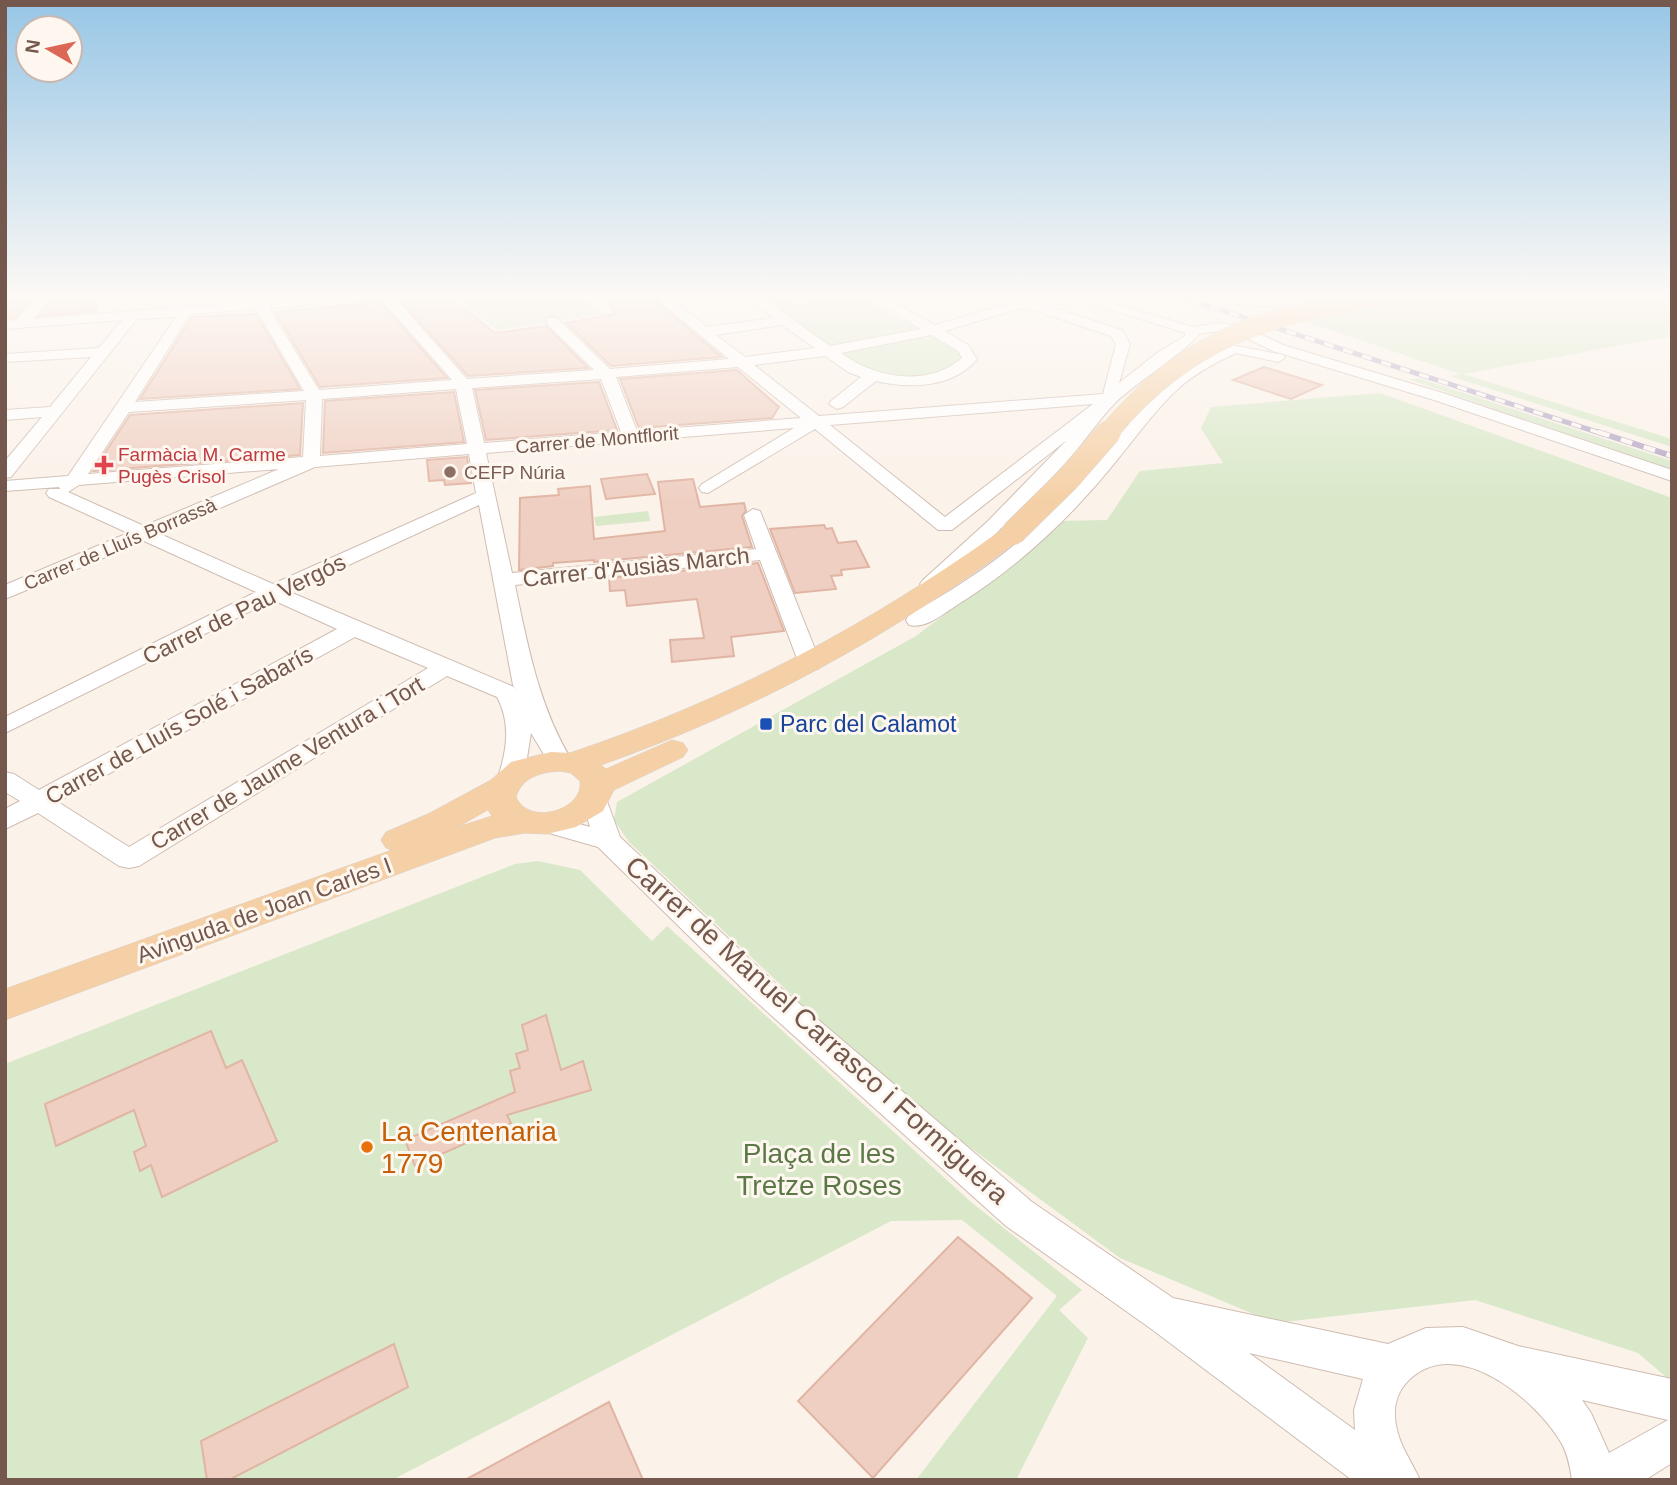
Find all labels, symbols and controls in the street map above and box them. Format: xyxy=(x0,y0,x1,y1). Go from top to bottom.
north arrow xyxy=(14,14,84,84)
text: N xyxy=(21,38,44,55)
street label: Carrer de Montflorit xyxy=(515,422,680,458)
place label: Farmàcia M. Carme Pugès Crisol xyxy=(118,444,286,487)
marker: Farmàcia M. Carme Pugès Crisol xyxy=(96,457,112,473)
place label: CEFP Núria xyxy=(464,462,565,483)
marker: CEFP Núria xyxy=(442,464,458,480)
street label: Carrer de Lluís Borrassà xyxy=(21,494,220,594)
street label: Carrer d'Ausiàs March xyxy=(521,542,751,592)
street label: Carrer de Pau Vergós xyxy=(138,549,350,669)
street label: Carrer de Lluís Solé i Sabarís xyxy=(41,640,317,810)
street label: Carrer de Jaume Ventura i Tort xyxy=(146,671,429,855)
place label: Parc del Calamot xyxy=(780,711,957,737)
marker: Parc del Calamot xyxy=(758,716,774,732)
street label: Carrer de Manuel Carrasco i Formiguera xyxy=(619,850,1015,1210)
street label: Avinguda de Joan Carles I xyxy=(133,852,395,968)
place label: La Centenaria 1779 xyxy=(381,1116,557,1179)
park label: Plaça de les Tretze Roses xyxy=(736,1138,902,1201)
marker: La Centenaria 1779 xyxy=(359,1139,375,1155)

